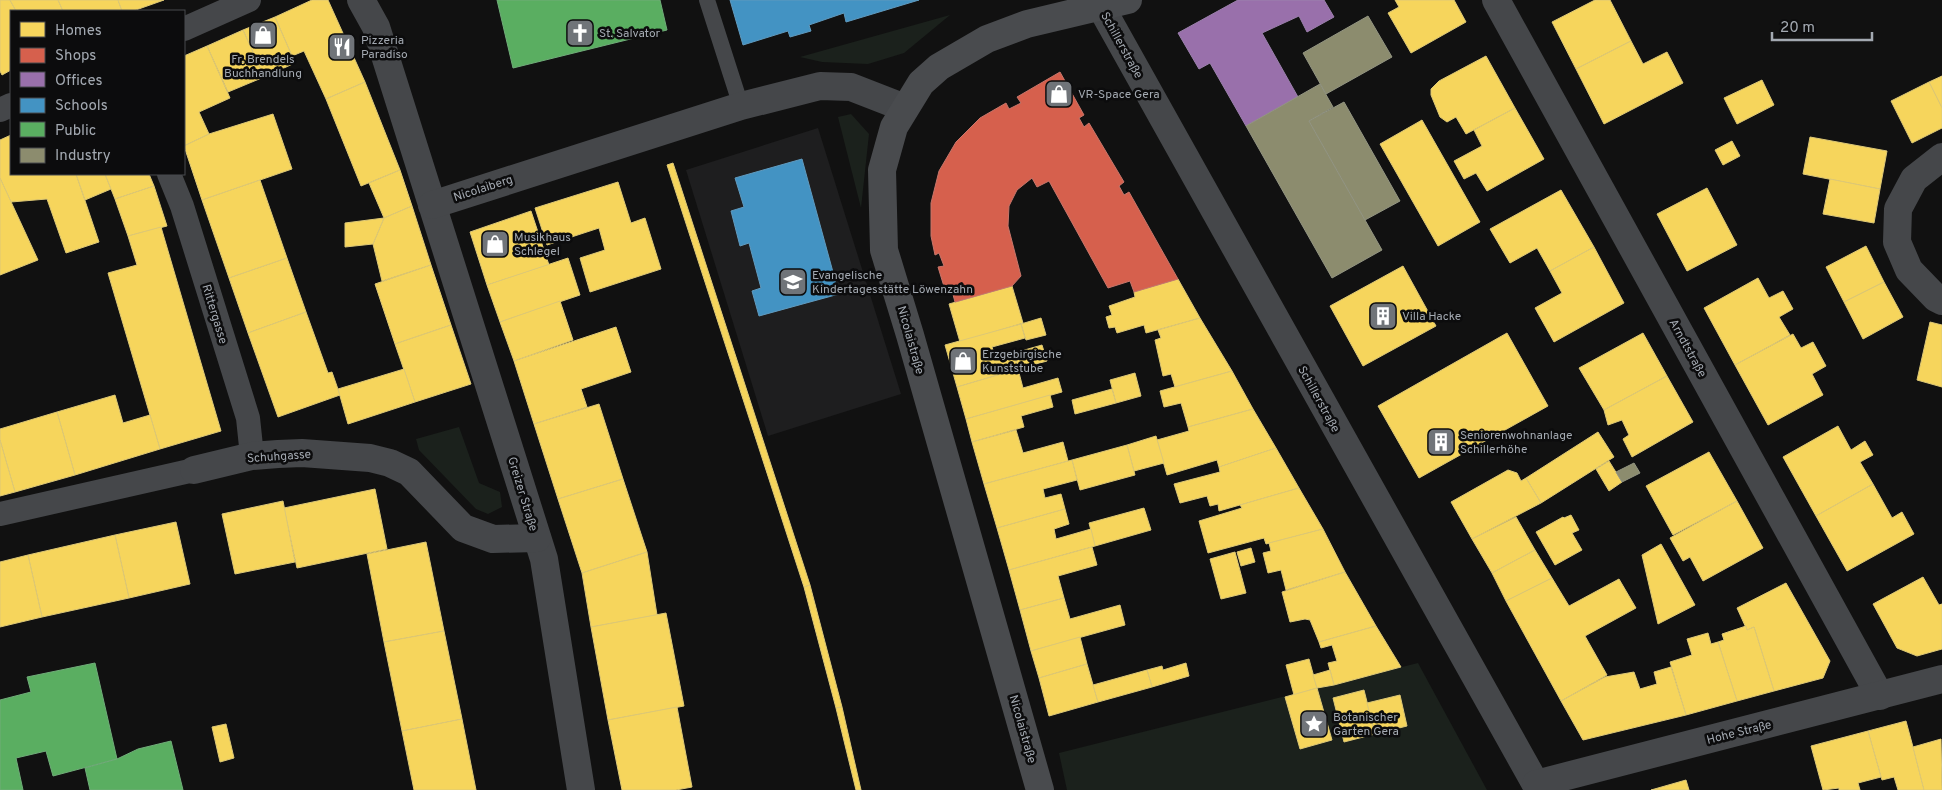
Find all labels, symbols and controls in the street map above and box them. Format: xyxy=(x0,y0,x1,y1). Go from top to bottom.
street label: Schillerstraße xyxy=(1096,9,1146,82)
legend xyxy=(10,10,185,175)
scale bar xyxy=(1772,10,1872,42)
church icon: St. Salvator xyxy=(565,18,595,48)
text: 20 m xyxy=(1780,19,1815,38)
shop icon: Fr. Brendels Buchhandlung xyxy=(248,20,278,50)
text: Homes xyxy=(55,22,102,41)
place label: St. Salvator xyxy=(599,26,661,42)
restaurant icon: Pizzeria Paradiso xyxy=(327,32,357,62)
place label: Pizzeria Paradiso xyxy=(361,33,408,63)
text: Shops xyxy=(55,47,96,66)
place label: Fr. Brendels Buchhandlung xyxy=(224,52,302,82)
text: Offices xyxy=(55,72,102,91)
shop icon: VR-Space Gera xyxy=(1044,79,1074,109)
place label: VR-Space Gera xyxy=(1078,87,1160,103)
text: Schools xyxy=(55,97,108,116)
text: Public xyxy=(55,122,96,141)
text: Industry xyxy=(55,147,111,166)
street label: Nicolaiberg xyxy=(452,172,515,206)
shop icon: Musikhaus Schlegel xyxy=(480,229,510,259)
place label: Musikhaus Schlegel xyxy=(514,230,571,260)
school or university icon: Evangelische Kindertagesstätte Löwenzahn xyxy=(778,267,808,297)
place label: Evangelische Kindertagesstätte Löwenzahn xyxy=(812,268,973,298)
street label: Rittergasse xyxy=(197,283,231,346)
building icon: Villa Hacke xyxy=(1368,301,1398,331)
street label: Nicolaistraße xyxy=(893,304,927,376)
place label: Villa Hacke xyxy=(1402,309,1461,325)
street label: Arndtstraße xyxy=(1665,317,1710,380)
shop icon: Erzgebirgische Kunststube xyxy=(948,346,978,376)
place label: Erzgebirgische Kunststube xyxy=(982,347,1062,377)
street label: Schillerstraße xyxy=(1293,363,1343,436)
building icon: Seniorenwohnanlage Schillerhöhe xyxy=(1426,427,1456,457)
place label: Seniorenwohnanlage Schillerhöhe xyxy=(1460,428,1572,458)
street label: Schuhgasse xyxy=(247,447,312,467)
street label: Greizer Straße xyxy=(503,455,541,533)
street label: Nicolaistraße xyxy=(1005,693,1039,765)
place icon: Botanischer Garten Gera xyxy=(1299,709,1329,739)
place label: Botanischer Garten Gera xyxy=(1333,710,1399,740)
street label: Hohe Straße xyxy=(1705,717,1773,749)

